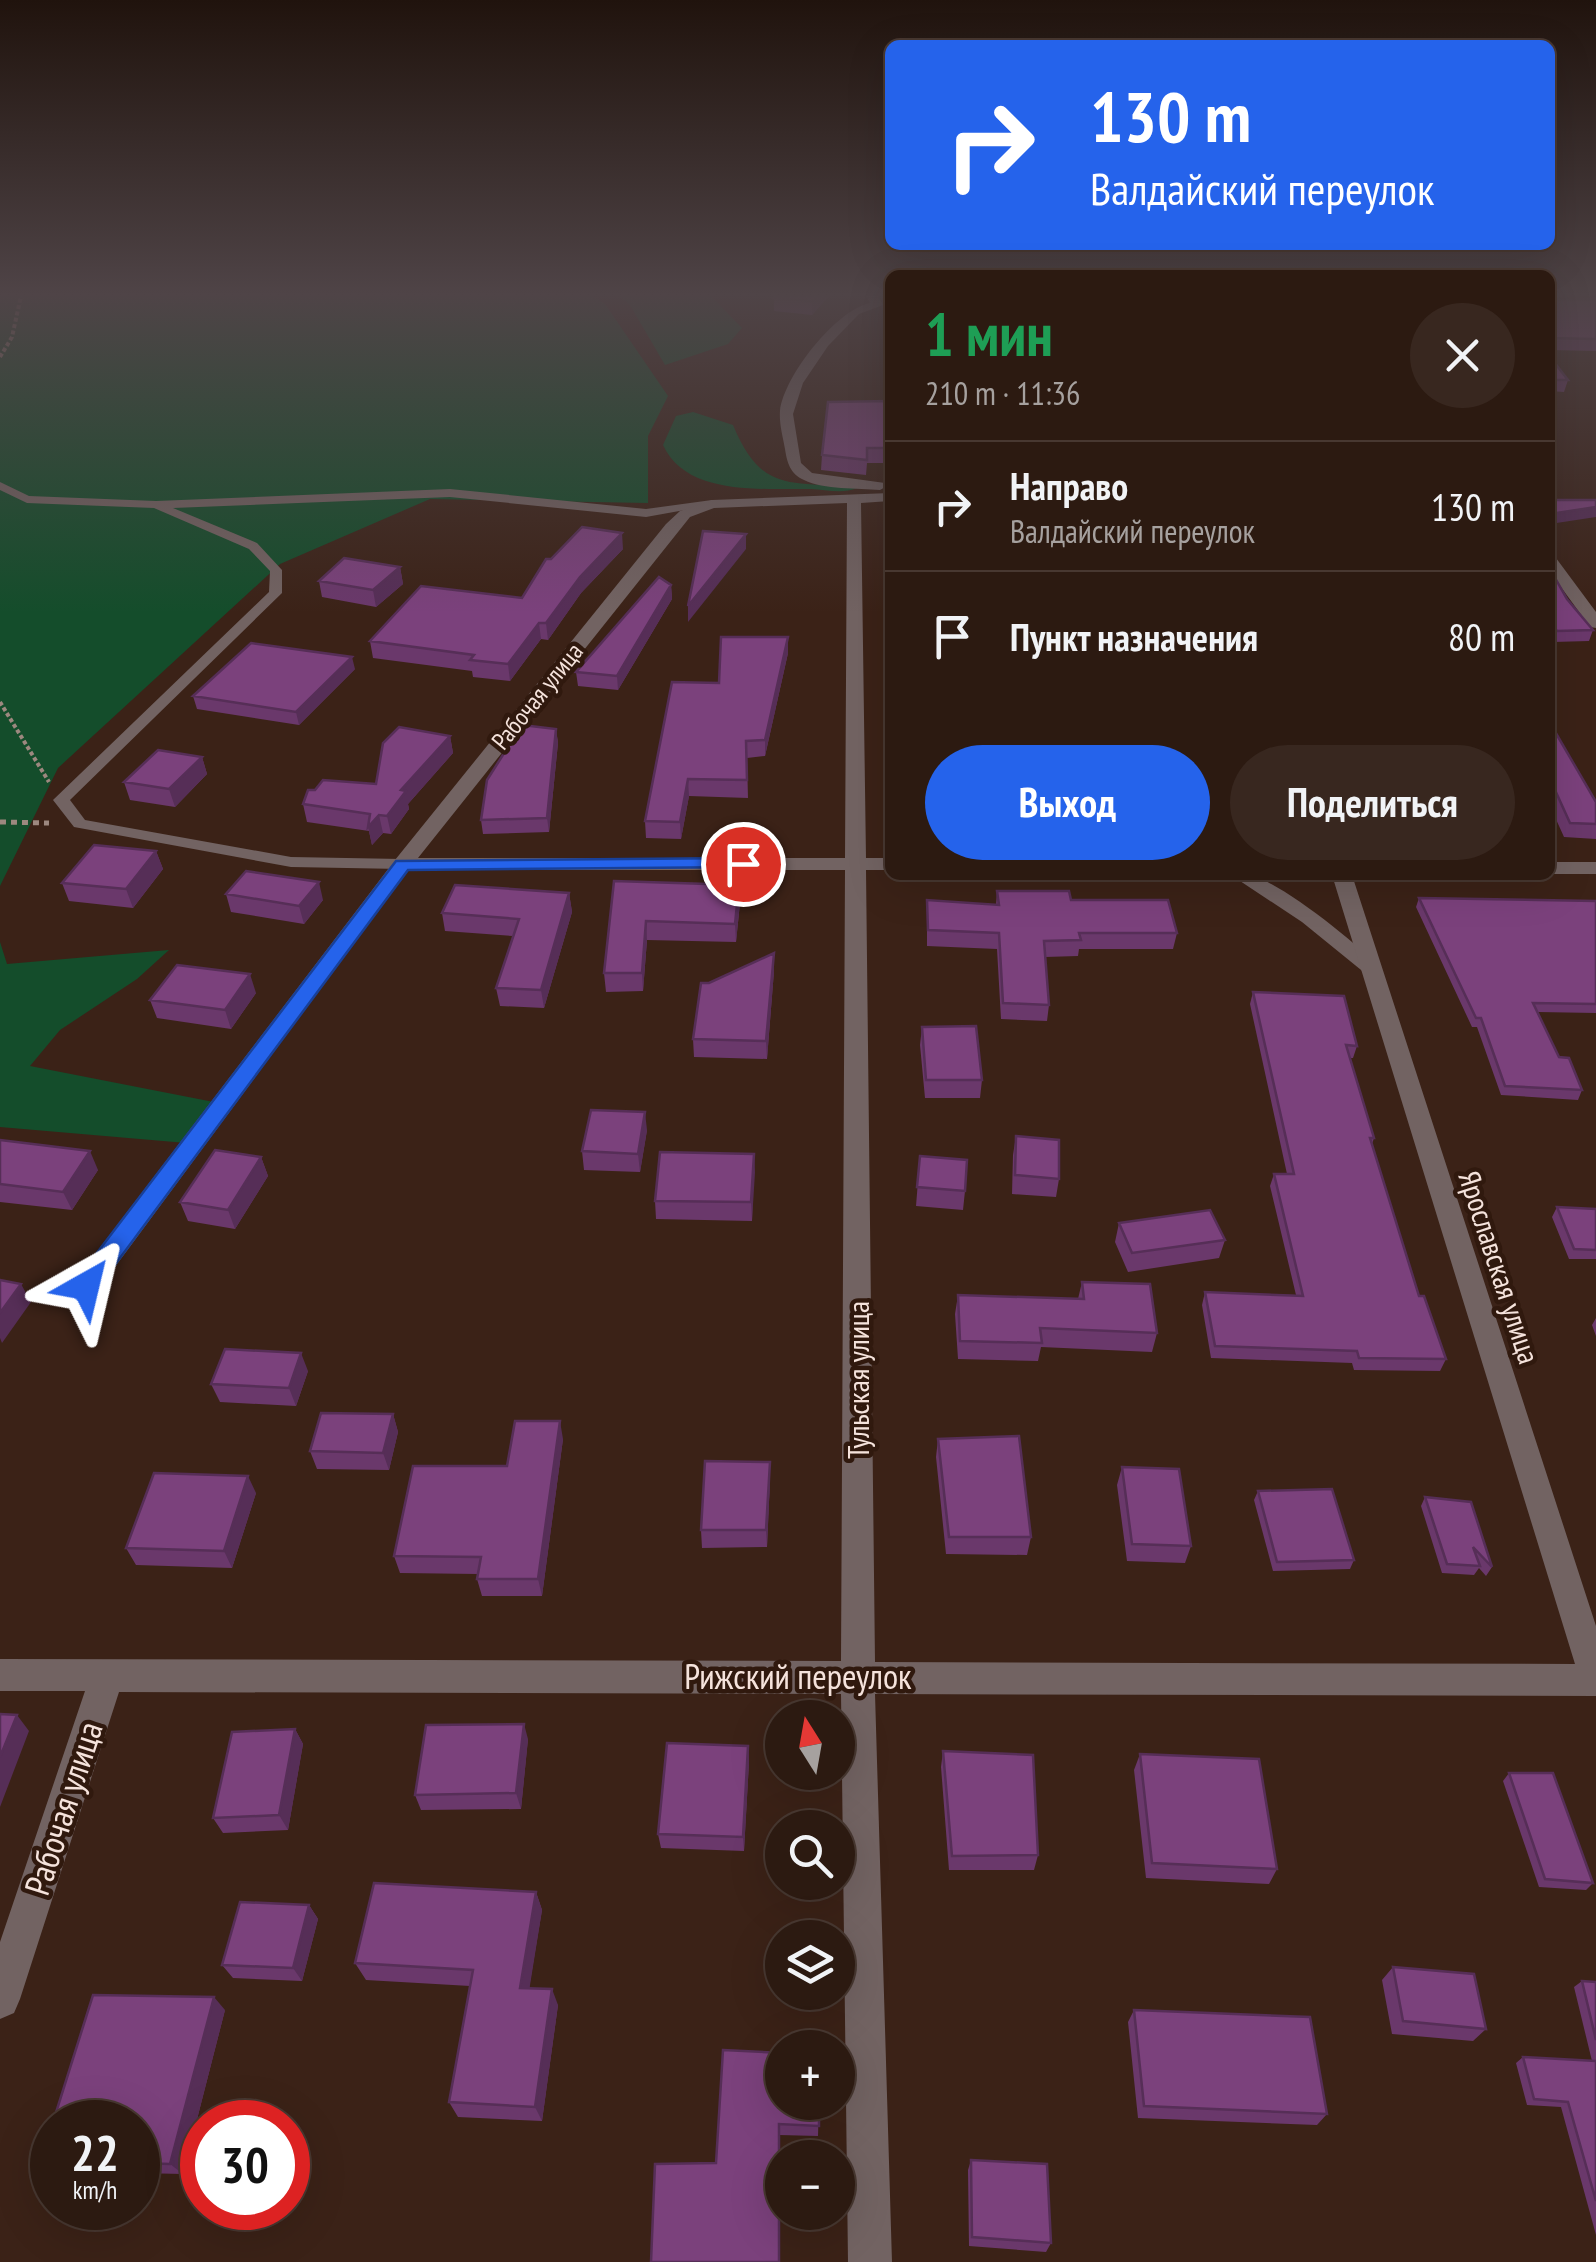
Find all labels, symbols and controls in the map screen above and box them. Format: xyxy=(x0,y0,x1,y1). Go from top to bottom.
text: 130 m xyxy=(1090,71,1251,161)
icon: right xyxy=(925,80,1055,210)
text: Валдайский переулок xyxy=(1090,159,1434,217)
text: 1 мин xyxy=(925,295,1053,373)
button: close xyxy=(1410,303,1515,408)
text: 210 m · 11:36 xyxy=(925,372,1080,414)
text: Направо xyxy=(1010,461,1128,510)
icon: right xyxy=(925,479,980,534)
text: 130 m xyxy=(1431,482,1515,531)
text: Валдайский переулок xyxy=(1010,510,1255,552)
icon: arrive xyxy=(925,609,980,664)
text: Пункт назначения xyxy=(1010,612,1258,661)
text: 80 m xyxy=(1448,612,1515,661)
street label: Рабочая улица xyxy=(484,636,590,756)
button: Выход xyxy=(925,745,1210,860)
button: Поделиться xyxy=(1230,745,1515,860)
pin xyxy=(701,822,786,907)
icon: arrive xyxy=(716,837,771,892)
street label: Ярославская улица xyxy=(1451,1166,1549,1368)
position arrow xyxy=(34,1234,138,1338)
street label: Тульская улица xyxy=(838,1301,877,1459)
street label: Рижский переулок xyxy=(684,1653,912,1699)
north arrow xyxy=(765,1700,855,1790)
map controls xyxy=(765,1700,855,2230)
street label: Рабочая улица xyxy=(13,1715,113,1901)
button: search xyxy=(765,1810,855,1900)
button: layers xyxy=(765,1920,855,2010)
button: + xyxy=(765,2030,855,2120)
speed limit sign: 30 xyxy=(180,2100,310,2230)
text: 22 xyxy=(71,2120,119,2185)
button: − xyxy=(765,2140,855,2230)
text: km/h xyxy=(73,2174,117,2206)

